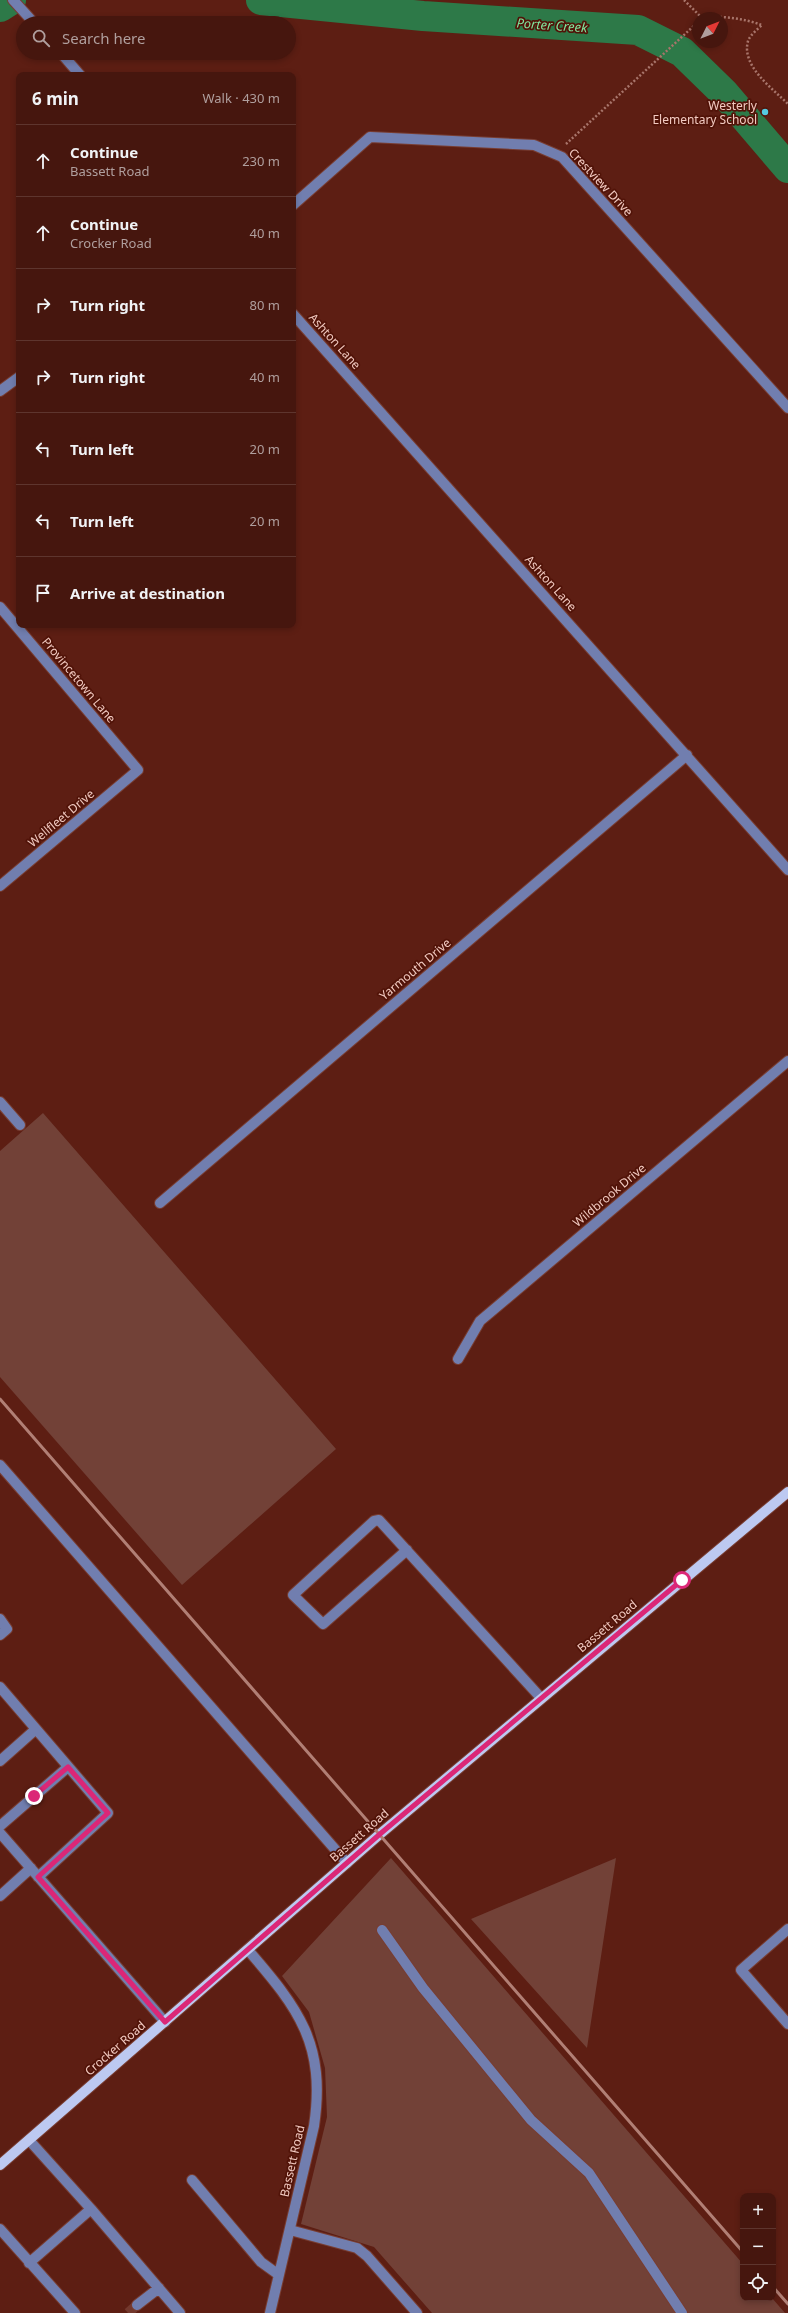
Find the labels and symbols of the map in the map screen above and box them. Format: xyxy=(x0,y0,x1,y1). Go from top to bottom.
north arrow xyxy=(692,12,728,48)
water label: Porter Creek xyxy=(516,14,589,36)
place label: Westerly Elementary School xyxy=(652,97,758,128)
marker: Westerly Elementary School xyxy=(760,107,770,117)
street label: Crestview Drive xyxy=(565,144,637,220)
street label: Ashton Lane xyxy=(305,309,365,373)
street label: Ashton Lane xyxy=(521,551,581,615)
street label: Provincetown Lane xyxy=(38,634,120,726)
street label: Wellfleet Drive xyxy=(24,785,98,851)
street label: Yarmouth Drive xyxy=(376,934,454,1004)
street label: Wildbrook Drive xyxy=(569,1159,649,1231)
route start xyxy=(673,1571,691,1589)
street label: Bassett Road xyxy=(573,1596,641,1656)
route end xyxy=(25,1787,43,1805)
street label: Bassett Road xyxy=(326,1805,392,1865)
street label: Crocker Road xyxy=(81,2017,149,2079)
street label: Bassett Road xyxy=(275,2123,309,2199)

